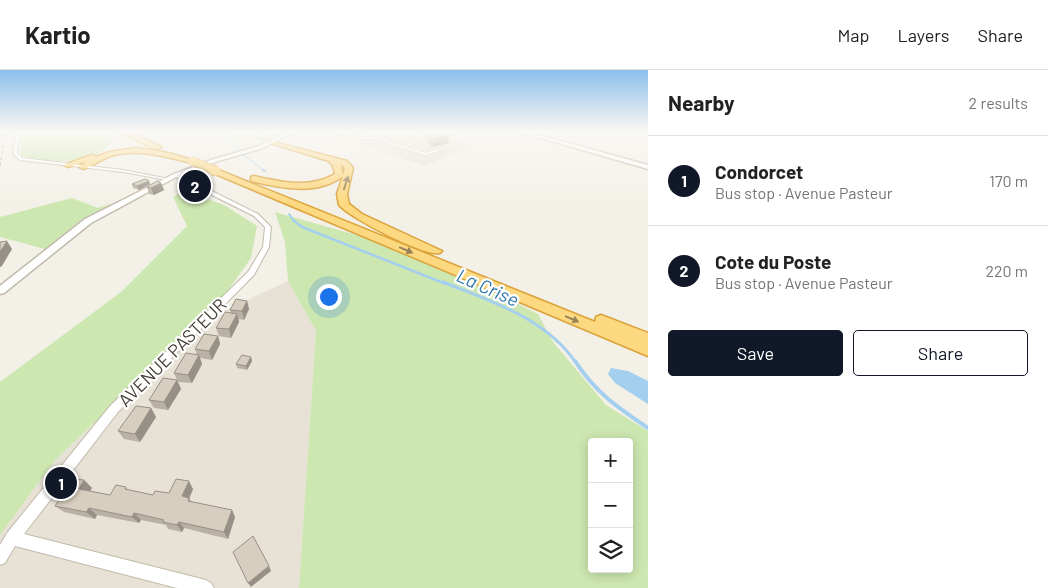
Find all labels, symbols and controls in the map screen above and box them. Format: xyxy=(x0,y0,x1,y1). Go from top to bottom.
text: Kartio xyxy=(25,20,91,49)
text: Map xyxy=(837,24,869,46)
text: Layers xyxy=(897,24,950,46)
text: Share xyxy=(978,24,1023,46)
text: Nearby xyxy=(668,90,734,115)
text: 2 results xyxy=(969,93,1028,112)
text: Condorcet xyxy=(715,160,803,183)
pin: 2 xyxy=(179,167,211,205)
text: 1 xyxy=(681,171,687,190)
text: 170 m xyxy=(989,171,1028,190)
one-way arrow xyxy=(342,176,350,191)
text: Bus stop · Avenue Pasteur xyxy=(715,183,893,202)
one-way arrow xyxy=(399,246,414,254)
text: Cote du Poste xyxy=(715,250,831,273)
text: 2 xyxy=(680,261,688,280)
text: 220 m xyxy=(985,261,1028,280)
water label: La Crise xyxy=(453,263,523,311)
text: Bus stop · Avenue Pasteur xyxy=(715,273,893,292)
your location xyxy=(316,284,342,310)
street label: AVENUE PASTEUR xyxy=(113,293,231,411)
one-way arrow xyxy=(565,315,580,323)
button: Save xyxy=(668,330,843,376)
button: Share xyxy=(853,330,1028,376)
map controls xyxy=(588,438,633,573)
button: + xyxy=(588,438,633,483)
pin: 1 xyxy=(45,464,77,502)
button: − xyxy=(588,483,633,528)
button: layers xyxy=(588,528,633,573)

